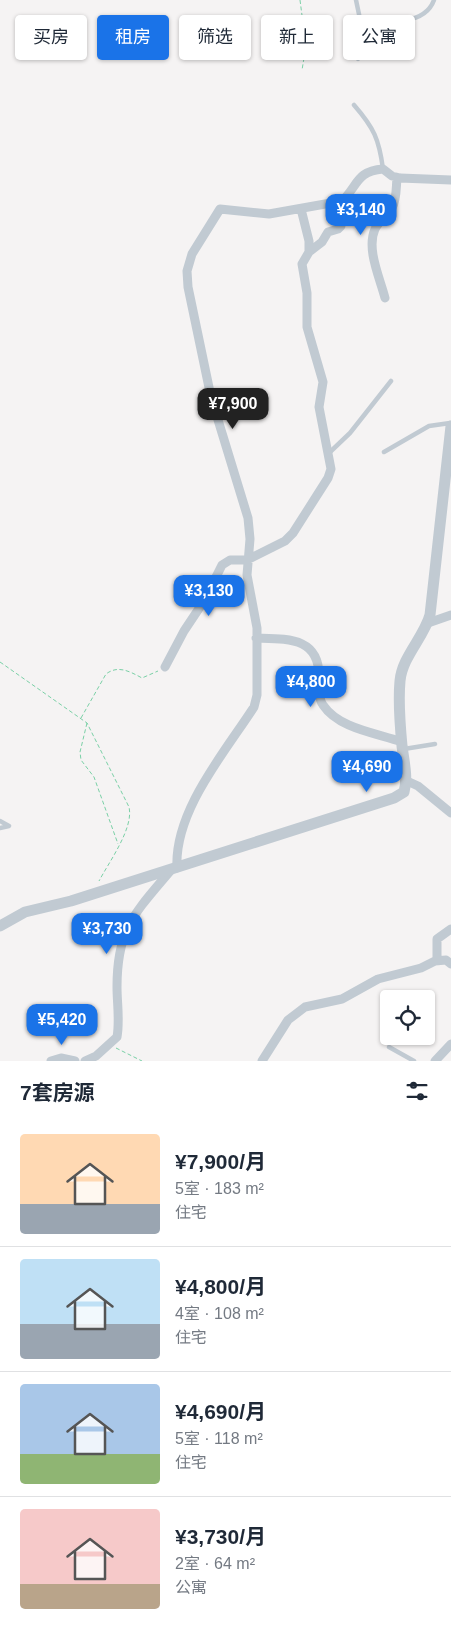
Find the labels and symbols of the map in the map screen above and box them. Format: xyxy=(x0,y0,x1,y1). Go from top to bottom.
pin: ¥3,140 xyxy=(320,194,402,236)
pin: ¥7,900 xyxy=(192,388,274,430)
pin: ¥3,130 xyxy=(168,574,250,617)
pin: ¥4,800 xyxy=(270,666,352,708)
pin: ¥4,690 xyxy=(326,750,408,793)
pin: ¥3,730 xyxy=(66,912,148,955)
pin: ¥5,420 xyxy=(21,1004,103,1046)

